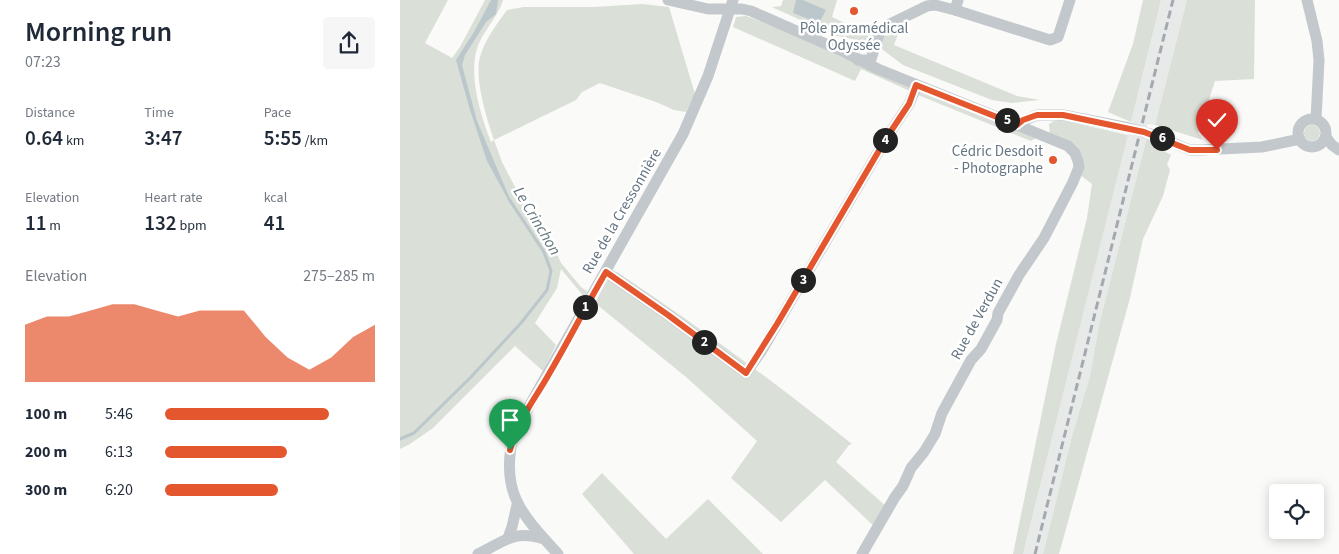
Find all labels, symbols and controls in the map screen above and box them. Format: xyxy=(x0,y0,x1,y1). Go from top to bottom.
marker: Pôle paramédical Odyssée xyxy=(848,5,860,17)
text: Morning run xyxy=(25,12,172,52)
button: share xyxy=(323,17,375,69)
place label: Pôle paramédical Odyssée xyxy=(800,18,908,56)
text: 07:23 xyxy=(25,51,61,73)
pin xyxy=(1196,99,1238,150)
text: Distance xyxy=(25,103,75,123)
text: Time xyxy=(144,103,174,123)
text: Pace xyxy=(264,103,291,123)
icon: check xyxy=(1203,106,1231,134)
pin: 5 xyxy=(994,108,1020,132)
text: 5 xyxy=(1004,110,1011,130)
text: 0.64 xyxy=(25,123,63,153)
text: 3:47 xyxy=(144,123,182,153)
text: 5:55 xyxy=(264,123,302,153)
pin: 6 xyxy=(1150,126,1174,150)
pin: 4 xyxy=(872,128,898,152)
text: 6 xyxy=(1159,128,1166,148)
text: 4 xyxy=(882,130,889,150)
text: km xyxy=(63,131,84,151)
text: /km xyxy=(302,131,328,151)
place label: Cédric Desdoit - Photographe xyxy=(952,141,1043,179)
street label: Rue de la Cressonnière xyxy=(577,144,667,278)
marker: Cédric Desdoit - Photographe xyxy=(1047,154,1059,166)
water label: Le Crinchon xyxy=(508,183,566,259)
text: Elevation xyxy=(25,188,80,208)
text: Heart rate xyxy=(144,188,203,208)
text: kcal xyxy=(264,188,287,208)
text: 11 xyxy=(25,208,47,238)
text: 132 xyxy=(144,208,177,238)
text: 41 xyxy=(264,208,285,238)
text: m xyxy=(47,216,61,236)
text: bpm xyxy=(177,216,207,236)
text: Elevation xyxy=(25,265,87,287)
text: 275–285 m xyxy=(303,265,375,287)
pin: 3 xyxy=(790,268,816,292)
text: 3 xyxy=(800,270,807,290)
street label: Rue de Verdun xyxy=(946,274,1008,364)
pin: 1 xyxy=(572,294,598,320)
text: 1 xyxy=(582,297,589,317)
pin: 2 xyxy=(692,330,716,354)
text: 2 xyxy=(701,332,708,352)
pin xyxy=(489,399,531,450)
text: 100 m xyxy=(25,403,67,425)
text: 5:46 xyxy=(105,403,133,425)
icon: arrive xyxy=(496,406,524,434)
text: 200 m xyxy=(25,441,67,463)
text: 6:13 xyxy=(105,441,133,463)
text: 300 m xyxy=(25,479,67,501)
text: 6:20 xyxy=(105,479,133,501)
map controls xyxy=(1269,484,1324,539)
button: locate xyxy=(1269,484,1324,539)

